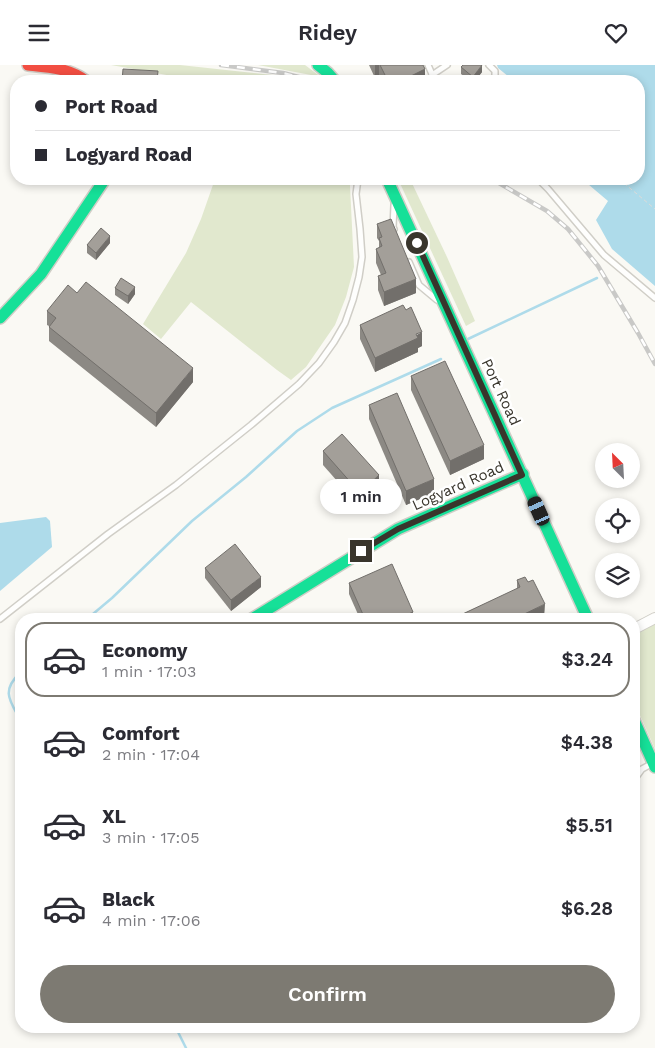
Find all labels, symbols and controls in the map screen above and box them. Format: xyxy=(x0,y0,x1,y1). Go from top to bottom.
icon: menu xyxy=(25,19,53,47)
icon: heart xyxy=(602,19,630,47)
text: Ridey xyxy=(298,20,357,45)
text: Port Road xyxy=(65,95,158,118)
text: Logyard Road xyxy=(65,143,192,166)
route start xyxy=(406,232,428,254)
street label: Port Road xyxy=(478,356,524,428)
north arrow xyxy=(595,443,640,487)
map controls xyxy=(595,443,640,598)
street label: Logyard Road xyxy=(409,458,507,514)
callout: 1 min xyxy=(320,479,402,513)
text: 1 min xyxy=(340,487,382,506)
car xyxy=(526,494,551,528)
button: locate xyxy=(595,498,640,543)
route end xyxy=(350,540,372,562)
button: layers xyxy=(595,553,640,598)
icon: car xyxy=(42,637,87,682)
text: Economy xyxy=(102,639,187,662)
text: $3.24 xyxy=(562,648,613,671)
text: 1 min · 17:03 xyxy=(102,662,196,681)
icon: car xyxy=(42,720,87,765)
text: Comfort xyxy=(102,722,180,745)
text: $4.38 xyxy=(561,731,613,754)
text: 2 min · 17:04 xyxy=(102,745,200,764)
icon: car xyxy=(42,803,87,848)
text: XL xyxy=(102,805,126,828)
text: $5.51 xyxy=(566,814,613,837)
text: 3 min · 17:05 xyxy=(102,828,200,847)
icon: car xyxy=(42,886,87,931)
text: Black xyxy=(102,888,155,911)
text: $6.28 xyxy=(561,897,613,920)
text: 4 min · 17:06 xyxy=(102,911,200,930)
button: Confirm xyxy=(40,965,615,1023)

